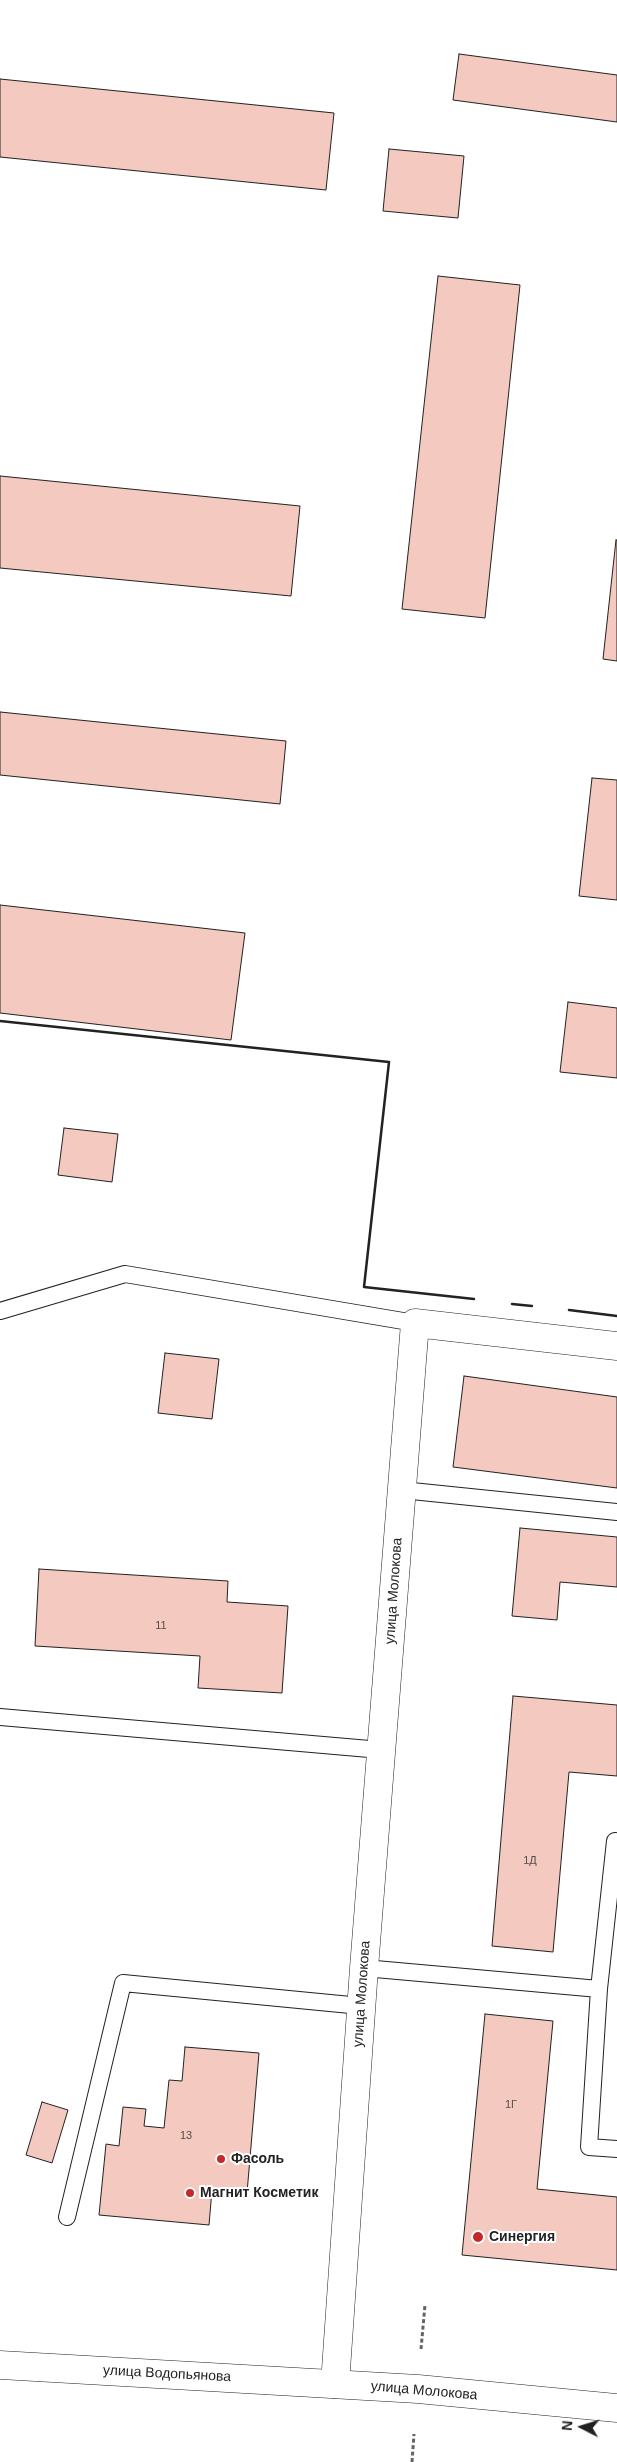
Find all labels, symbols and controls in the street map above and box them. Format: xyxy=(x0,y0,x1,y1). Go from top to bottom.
street label: улица Молокова xyxy=(382,1537,406,1645)
house number: 11 xyxy=(155,1619,167,1633)
house number: 1Д xyxy=(523,1854,537,1868)
street label: улица Молокова xyxy=(350,1940,374,2048)
house number: 1Г xyxy=(505,2098,517,2112)
house number: 13 xyxy=(180,2129,192,2143)
place label: Фасоль xyxy=(231,2151,284,2167)
marker: Фасоль xyxy=(215,2153,227,2165)
place label: Магнит Косметик xyxy=(200,2185,318,2201)
marker: Магнит Косметик xyxy=(184,2187,196,2199)
place label: Синергия xyxy=(489,2229,555,2245)
marker: Синергия xyxy=(471,2230,485,2244)
street label: улица Водопьянова xyxy=(103,2362,231,2386)
street label: улица Молокова xyxy=(370,2378,478,2404)
north arrow xyxy=(557,2402,607,2452)
text: N xyxy=(559,2420,575,2431)

